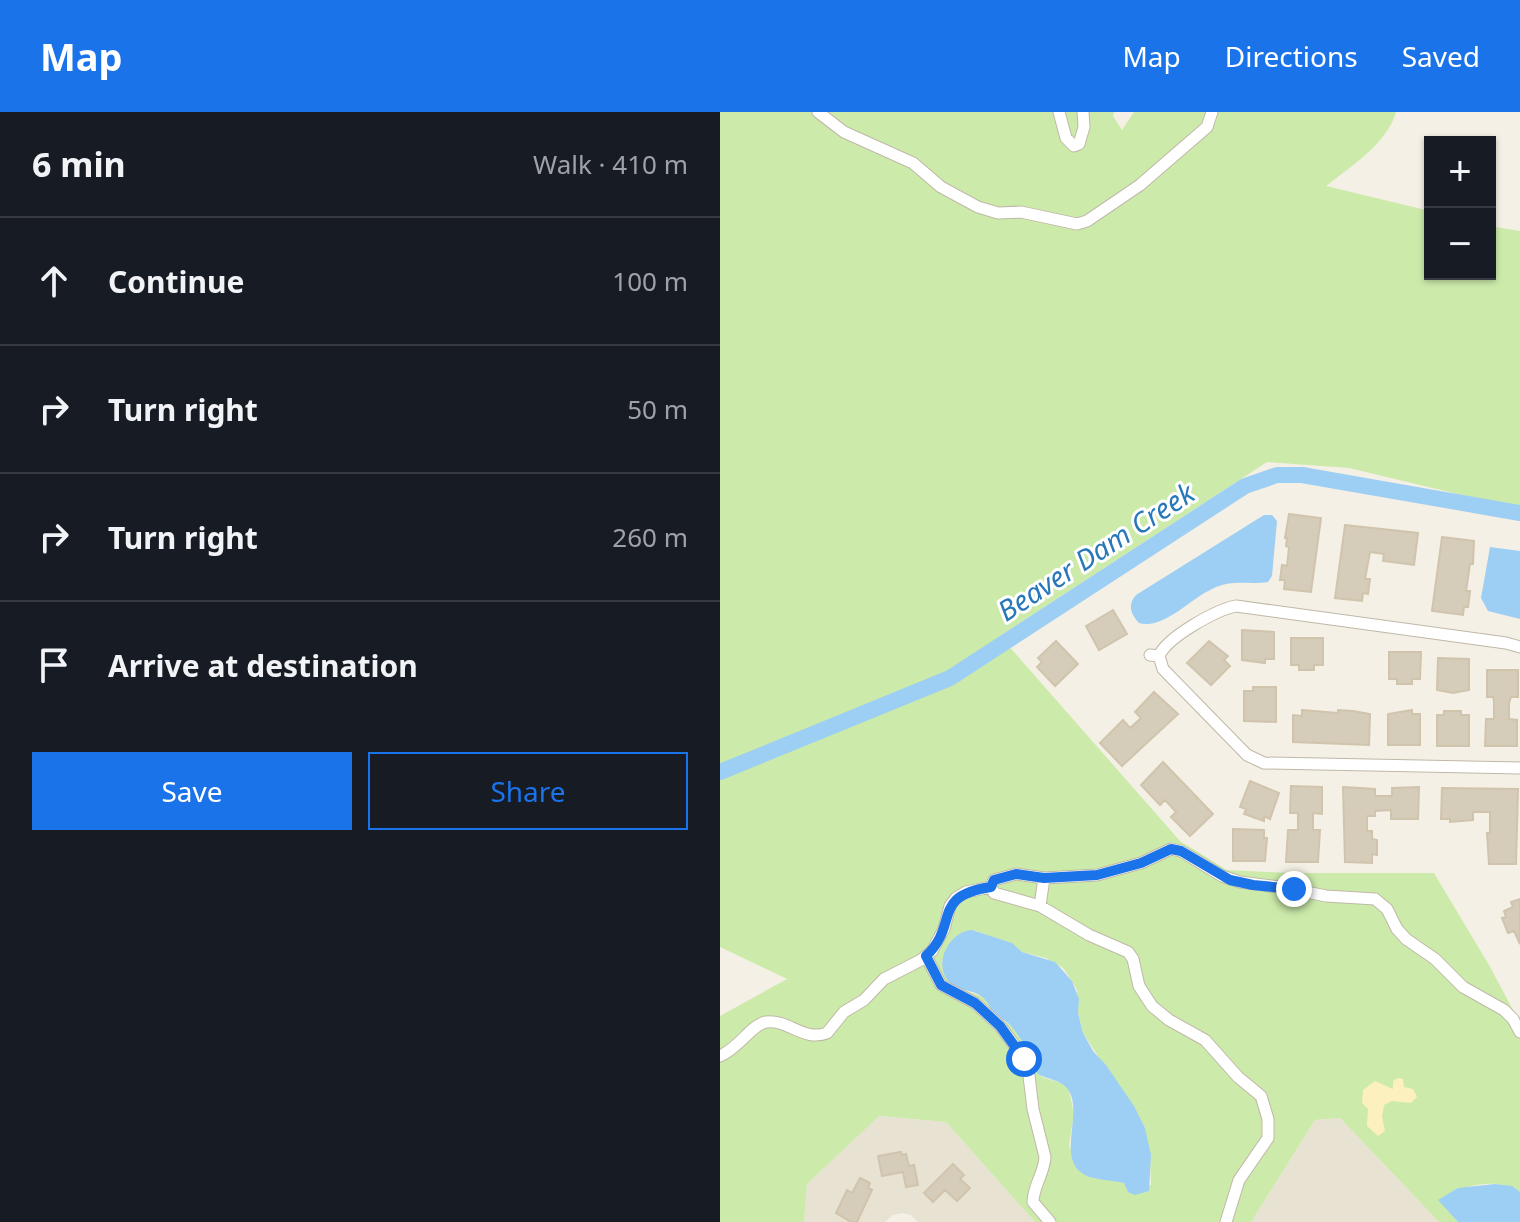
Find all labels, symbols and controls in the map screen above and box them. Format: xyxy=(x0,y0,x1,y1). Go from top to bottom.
text: Map xyxy=(40,30,123,82)
text: Map xyxy=(1122,37,1181,75)
text: Directions xyxy=(1225,37,1358,75)
text: Saved xyxy=(1402,37,1480,75)
map controls xyxy=(1424,136,1496,280)
button: + xyxy=(1424,136,1496,208)
text: 6 min xyxy=(32,141,126,187)
text: Walk · 410 m xyxy=(533,146,688,182)
button: − xyxy=(1424,208,1496,280)
icon: ahead xyxy=(32,259,76,303)
text: Continue xyxy=(108,261,244,302)
text: 100 m xyxy=(612,263,688,299)
icon: right xyxy=(32,387,76,431)
text: Turn right xyxy=(108,389,258,430)
text: 50 m xyxy=(627,391,688,427)
water label: Beaver Dam Creek xyxy=(990,473,1202,629)
icon: right xyxy=(32,515,76,559)
text: Turn right xyxy=(108,517,258,558)
text: 260 m xyxy=(612,519,688,555)
icon: arrive xyxy=(32,643,76,687)
text: Arrive at destination xyxy=(108,645,418,686)
button: Save xyxy=(32,752,352,830)
button: Share xyxy=(368,752,688,830)
route end xyxy=(1276,871,1312,907)
route start xyxy=(1006,1041,1042,1077)

